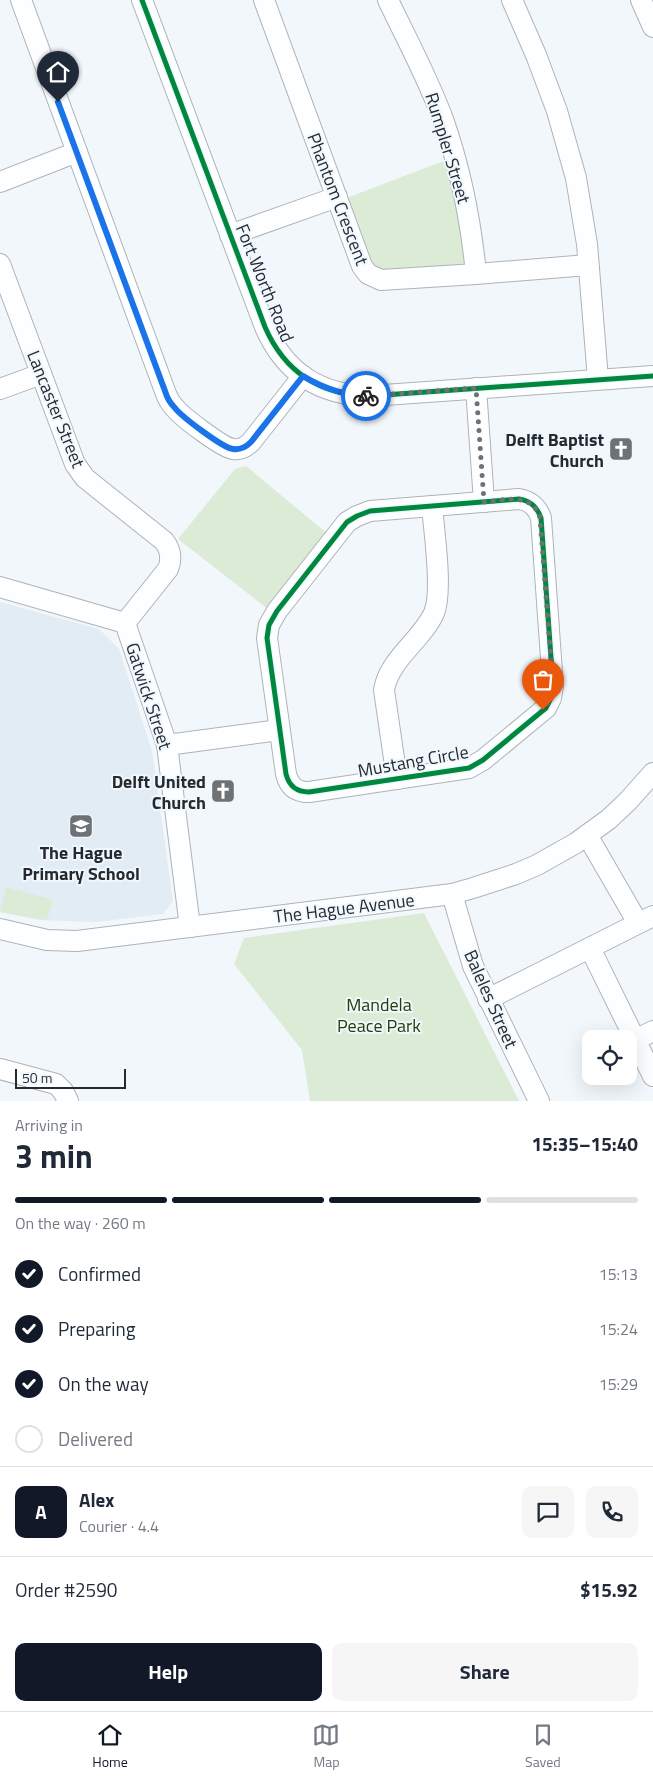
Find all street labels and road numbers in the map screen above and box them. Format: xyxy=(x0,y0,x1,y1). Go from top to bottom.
street label: Rumpler Street xyxy=(418,89,478,208)
street label: Phantom Crescent xyxy=(300,129,376,270)
street label: Fort Worth Road xyxy=(229,220,301,346)
street label: Lancaster Street xyxy=(20,346,92,472)
street label: Gatwick Street xyxy=(119,639,179,754)
street label: Mustang Circle xyxy=(355,738,471,784)
street label: The Hague Avenue xyxy=(272,886,416,930)
street label: Baleles Street xyxy=(457,945,525,1053)

